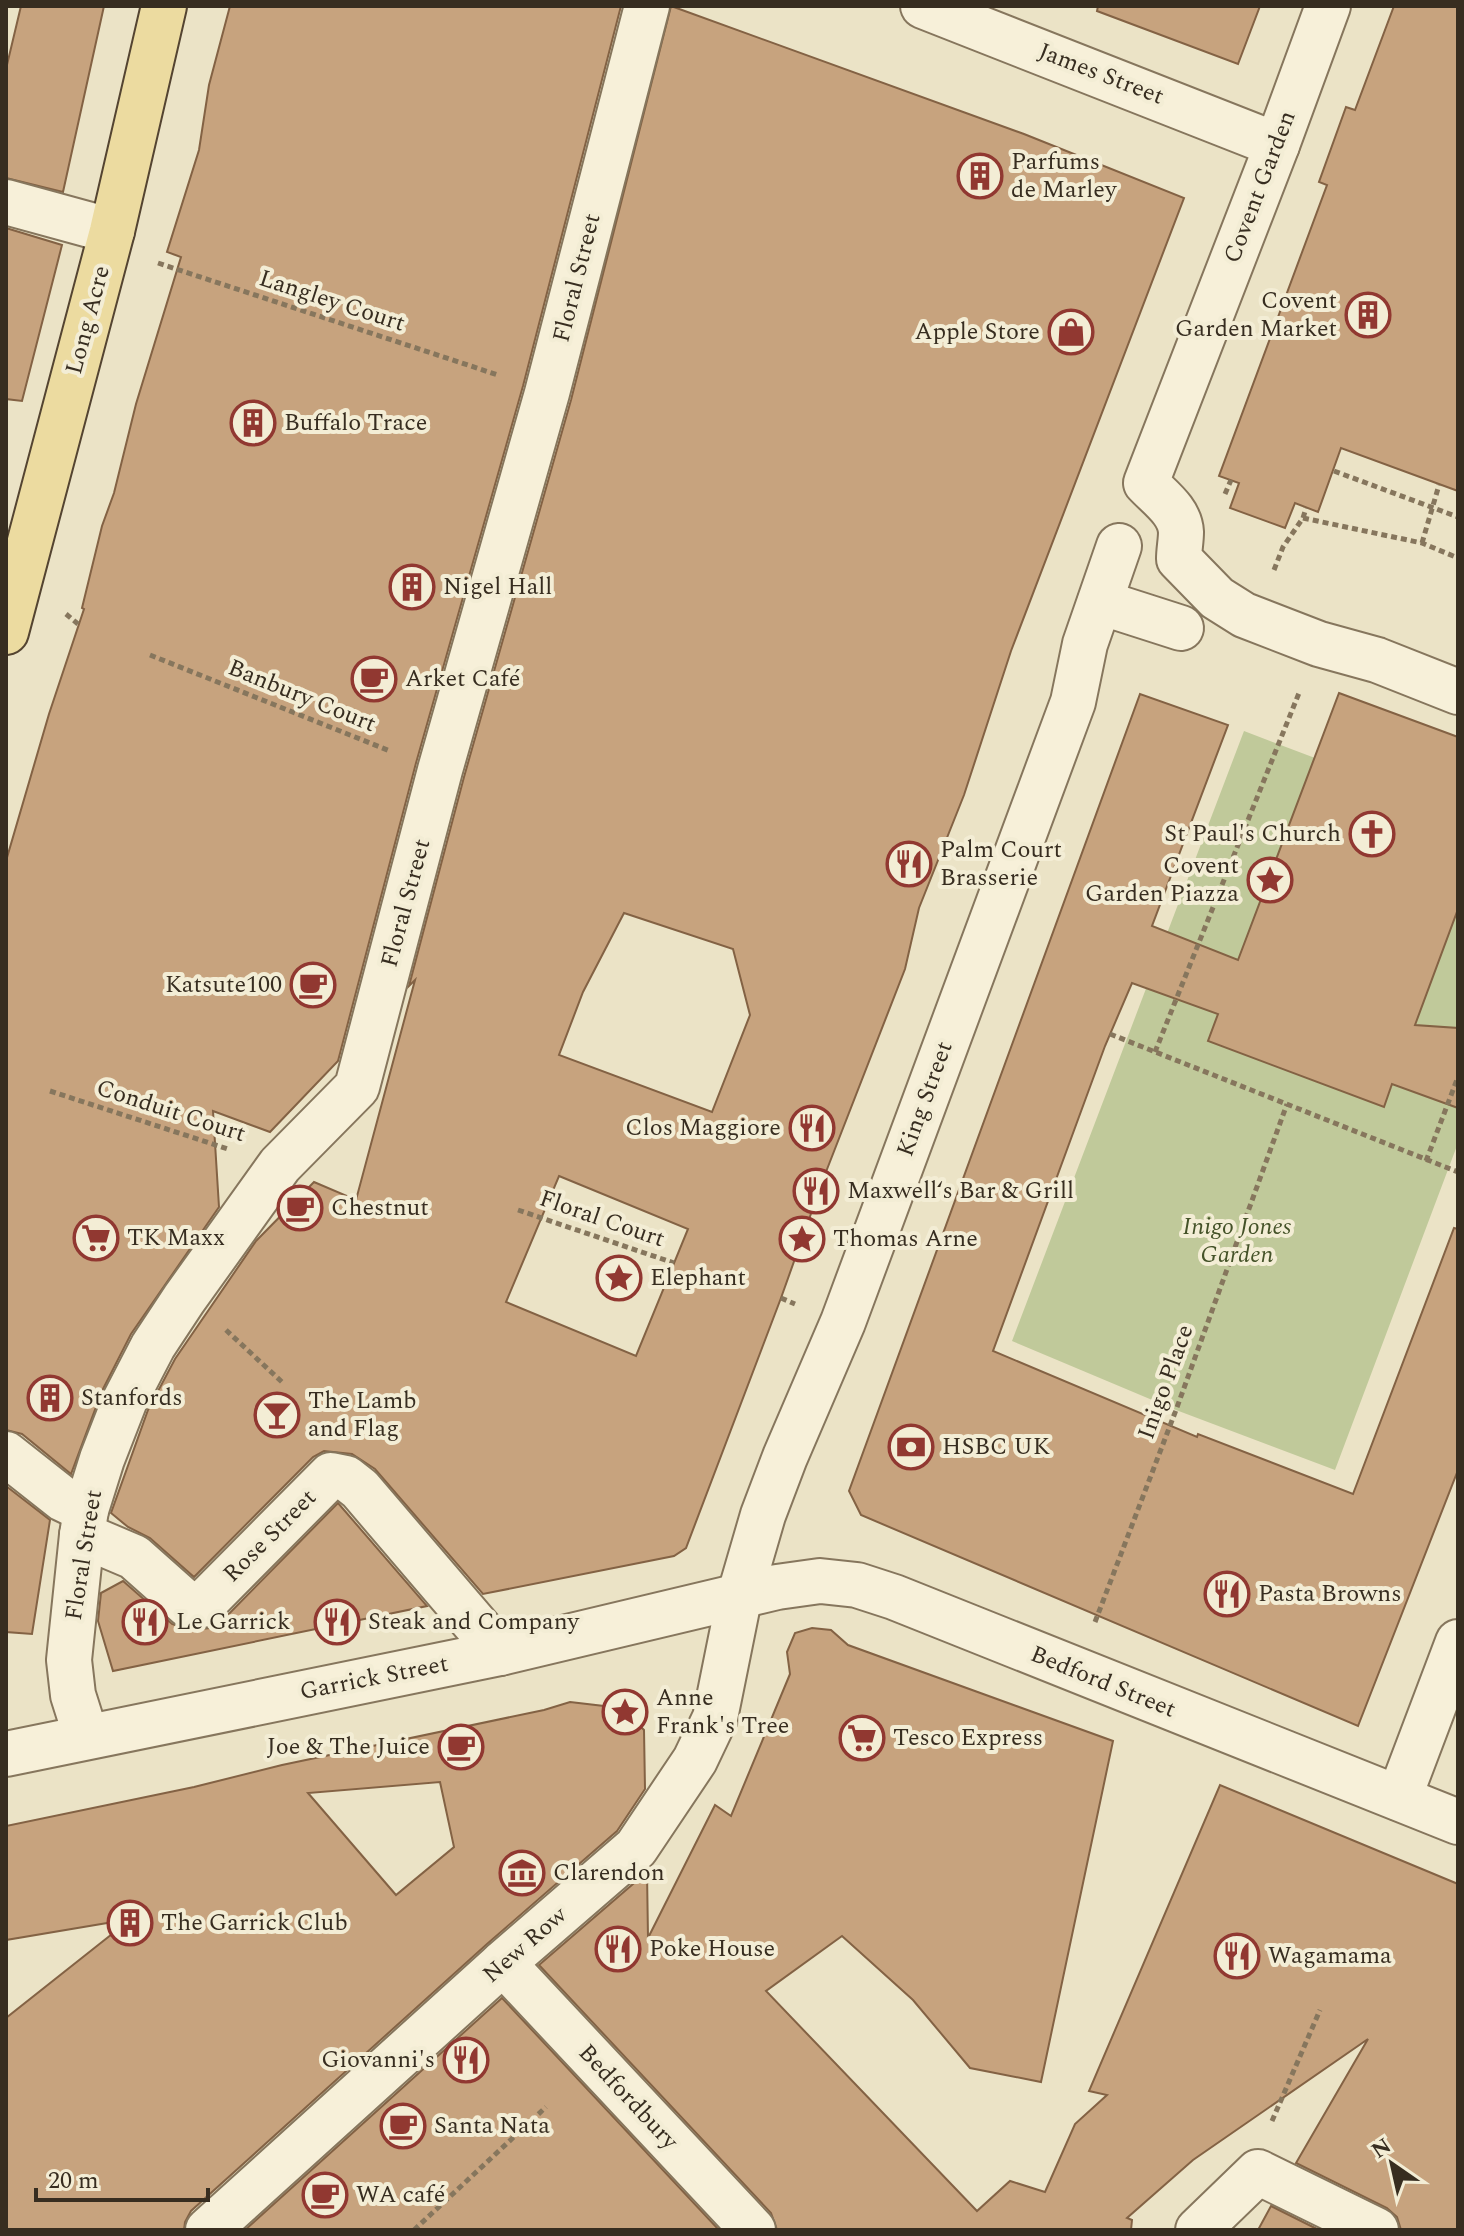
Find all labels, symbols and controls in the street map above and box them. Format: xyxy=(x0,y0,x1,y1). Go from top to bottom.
street label: James Street xyxy=(1033,34,1169,114)
street label: Covent Garden xyxy=(1214,106,1306,268)
place label: Parfums de Marley xyxy=(1011,144,1118,208)
building icon: Parfums de Marley xyxy=(956,152,1004,200)
street label: Floral Street xyxy=(544,210,610,346)
street label: Langley Court xyxy=(254,260,410,342)
street label: Long Acre xyxy=(56,262,120,378)
place label: Covent Garden Market xyxy=(1175,283,1337,347)
building icon: Covent Garden Market xyxy=(1344,291,1392,339)
shop icon: Apple Store xyxy=(1047,308,1095,356)
place label: Apple Store xyxy=(915,314,1040,350)
building icon: Buffalo Trace xyxy=(229,399,277,447)
place label: Buffalo Trace xyxy=(284,405,427,441)
building icon: Nigel Hall xyxy=(388,563,436,611)
place label: Nigel Hall xyxy=(443,569,552,605)
street label: Banbury Court xyxy=(222,650,382,742)
cafe icon: Arket Café xyxy=(350,655,398,703)
place label: Arket Café xyxy=(405,661,520,697)
church icon: St Paul's Church xyxy=(1348,810,1396,858)
place label: St Paul's Church xyxy=(1164,816,1341,852)
place label: Palm Court Brasserie xyxy=(940,832,1062,896)
street label: Floral Street xyxy=(372,835,440,971)
restaurant icon: Palm Court Brasserie xyxy=(885,840,933,888)
place label: Covent Garden Piazza xyxy=(1085,848,1239,912)
place icon: Covent Garden Piazza xyxy=(1246,856,1294,904)
cafe icon: Katsute100 xyxy=(289,961,337,1009)
place label: Katsute100 xyxy=(165,967,282,1003)
street label: King Street xyxy=(887,1036,963,1162)
street label: Conduit Court xyxy=(92,1070,250,1152)
restaurant icon: Clos Maggiore xyxy=(788,1104,836,1152)
place label: Clos Maggiore xyxy=(625,1110,781,1146)
restaurant icon: Maxwell‘s Bar & Grill xyxy=(792,1167,840,1215)
place label: Maxwell‘s Bar & Grill xyxy=(847,1173,1074,1209)
street label: Floral Court xyxy=(534,1181,670,1257)
cafe icon: Chestnut xyxy=(276,1184,324,1232)
place label: Chestnut xyxy=(331,1190,429,1226)
park label: Inigo Jones Garden xyxy=(1183,1209,1292,1273)
supermarket icon: TK Maxx xyxy=(72,1214,120,1262)
place icon: Thomas Arne xyxy=(778,1215,826,1263)
place label: TK Maxx xyxy=(127,1220,225,1256)
place label: Thomas Arne xyxy=(833,1221,978,1257)
place icon: Elephant xyxy=(595,1254,643,1302)
place label: Elephant xyxy=(650,1260,746,1296)
street label: Inigo Place xyxy=(1129,1320,1203,1444)
building icon: Stanfords xyxy=(26,1374,74,1422)
place label: Stanfords xyxy=(81,1380,183,1416)
place label: The Lamb and Flag xyxy=(308,1383,417,1447)
bar icon: The Lamb and Flag xyxy=(253,1391,301,1439)
bank icon: HSBC UK xyxy=(887,1423,935,1471)
place label: HSBC UK xyxy=(942,1429,1050,1465)
street label: Rose Street xyxy=(215,1481,325,1591)
street label: Floral Street xyxy=(56,1487,112,1623)
restaurant icon: Pasta Browns xyxy=(1203,1570,1251,1618)
place label: Pasta Browns xyxy=(1258,1576,1402,1612)
restaurant icon: Le Garrick xyxy=(121,1598,169,1646)
restaurant icon: Steak and Company xyxy=(313,1598,361,1646)
place label: Le Garrick xyxy=(176,1604,290,1640)
place label: Steak and Company xyxy=(368,1604,581,1640)
street label: Bedford Street xyxy=(1025,1636,1181,1728)
street label: Garrick Street xyxy=(297,1646,451,1710)
place label: Anne Frank's Tree xyxy=(656,1680,789,1744)
place icon: Anne Frank's Tree xyxy=(601,1688,649,1736)
supermarket icon: Tesco Express xyxy=(838,1714,886,1762)
place label: Tesco Express xyxy=(893,1720,1043,1756)
cafe icon: Joe & The Juice xyxy=(437,1723,485,1771)
place label: Joe & The Juice xyxy=(267,1729,430,1765)
museum icon: Clarendon xyxy=(498,1849,546,1897)
place label: Clarendon xyxy=(553,1855,665,1891)
street label: New Row xyxy=(475,1897,576,1992)
building icon: The Garrick Club xyxy=(106,1899,154,1947)
place label: The Garrick Club xyxy=(161,1905,348,1941)
restaurant icon: Poke House xyxy=(594,1925,642,1973)
place label: Poke House xyxy=(649,1931,775,1967)
restaurant icon: Wagamama xyxy=(1213,1932,1261,1980)
place label: Wagamama xyxy=(1268,1938,1392,1974)
restaurant icon: Giovanni's xyxy=(442,2036,490,2084)
street label: Bedfordbury xyxy=(569,2036,688,2159)
place label: Giovanni's xyxy=(321,2042,435,2078)
cafe icon: Santa Nata xyxy=(379,2102,427,2150)
place label: Santa Nata xyxy=(434,2108,550,2144)
north arrow xyxy=(1352,2124,1432,2204)
text: N xyxy=(1365,2130,1398,2167)
scale bar xyxy=(36,2152,208,2202)
text: 20 m xyxy=(48,2163,99,2199)
cafe icon: WA café xyxy=(301,2171,349,2219)
place label: WA café xyxy=(356,2177,445,2213)

